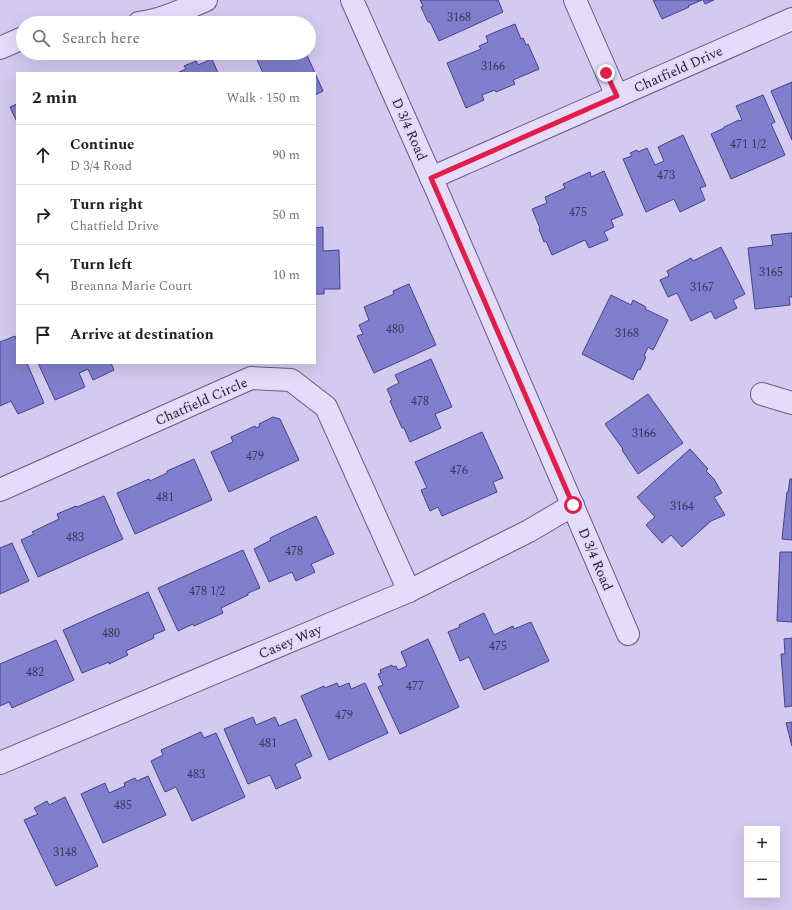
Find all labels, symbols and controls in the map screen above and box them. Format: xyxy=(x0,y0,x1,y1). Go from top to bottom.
house number: 3168 xyxy=(447,8,471,27)
search box xyxy=(16,16,316,60)
icon: search xyxy=(30,27,52,49)
text: Search here xyxy=(62,27,140,50)
street label: Chatfield Drive xyxy=(630,40,726,99)
house number: 3166 xyxy=(481,57,505,76)
route end xyxy=(597,64,615,82)
text: 2 min xyxy=(32,85,77,111)
text: Walk · 150 m xyxy=(226,88,300,108)
street label: D 3/4 Road xyxy=(386,94,433,164)
text: Continue xyxy=(70,133,135,156)
house number: 471 1/2 xyxy=(730,135,766,154)
icon: ahead xyxy=(32,144,54,166)
text: 90 m xyxy=(273,145,300,165)
text: D 3/4 Road xyxy=(70,156,132,176)
house number: 473 xyxy=(657,166,675,185)
text: Turn right xyxy=(70,193,143,216)
house number: 475 xyxy=(569,203,587,222)
icon: right xyxy=(32,204,54,226)
text: 50 m xyxy=(273,205,300,225)
text: Chatfield Drive xyxy=(70,216,159,236)
text: Turn left xyxy=(70,253,132,276)
house number: 3165 xyxy=(759,263,783,282)
icon: left xyxy=(32,264,54,286)
text: 10 m xyxy=(273,265,300,285)
text: Breanna Marie Court xyxy=(70,276,192,296)
house number: 3167 xyxy=(690,278,714,297)
house number: 480 xyxy=(386,320,404,339)
text: Arrive at destination xyxy=(70,323,214,346)
icon: arrive xyxy=(32,324,54,346)
house number: 3168 xyxy=(615,324,639,343)
street label: Chatfield Circle xyxy=(152,372,251,431)
house number: 478 xyxy=(411,392,429,411)
house number: 3166 xyxy=(632,424,656,443)
house number: 479 xyxy=(246,447,264,466)
house number: 476 xyxy=(450,461,468,480)
house number: 481 xyxy=(156,488,174,507)
route start xyxy=(564,496,582,514)
house number: 3164 xyxy=(670,497,694,516)
street label: D 3/4 Road xyxy=(573,524,618,594)
house number: 483 xyxy=(66,528,84,547)
house number: 478 xyxy=(285,542,303,561)
house number: 478 1/2 xyxy=(189,582,225,601)
street label: Casey Way xyxy=(255,618,326,664)
house number: 480 xyxy=(102,624,120,643)
house number: 475 xyxy=(489,637,507,656)
house number: 482 xyxy=(26,663,44,682)
house number: 477 xyxy=(406,677,424,696)
house number: 479 xyxy=(335,706,353,725)
house number: 481 xyxy=(259,734,277,753)
house number: 483 xyxy=(187,765,205,784)
house number: 485 xyxy=(114,796,132,815)
map controls xyxy=(744,826,780,898)
button: + xyxy=(744,826,780,862)
house number: 3148 xyxy=(53,843,77,862)
button: − xyxy=(744,862,780,898)

